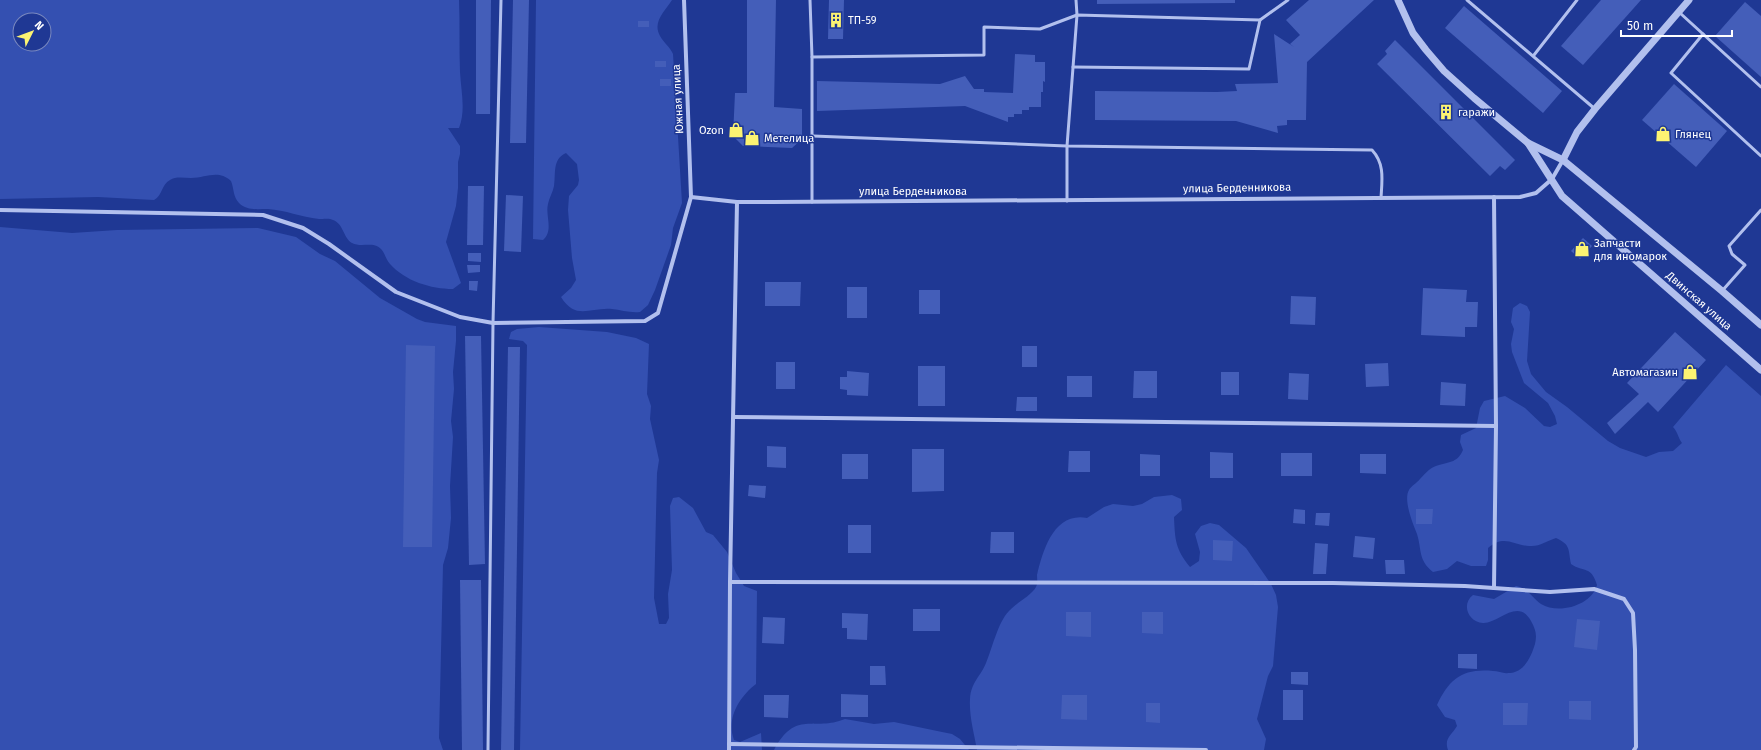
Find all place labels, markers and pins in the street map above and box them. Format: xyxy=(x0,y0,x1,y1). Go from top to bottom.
building icon: ТП-59 xyxy=(827,11,845,29)
place label: ТП-59 xyxy=(848,14,877,27)
building icon: гаражи xyxy=(1437,103,1455,121)
place label: гаражи xyxy=(1458,106,1495,119)
shop icon: Ozon xyxy=(727,121,745,139)
place label: Ozon xyxy=(699,124,724,137)
shop icon: Глянец xyxy=(1654,125,1672,143)
place label: Глянец xyxy=(1675,128,1711,141)
shop icon: Метелица xyxy=(743,129,761,147)
place label: Метелица xyxy=(764,132,814,145)
place label: Запчасти для иномарок xyxy=(1594,237,1667,263)
shop icon: Запчасти для иномарок xyxy=(1573,240,1591,258)
shop icon: Автомагазин xyxy=(1681,363,1699,381)
place label: Автомагазин xyxy=(1612,366,1678,379)

